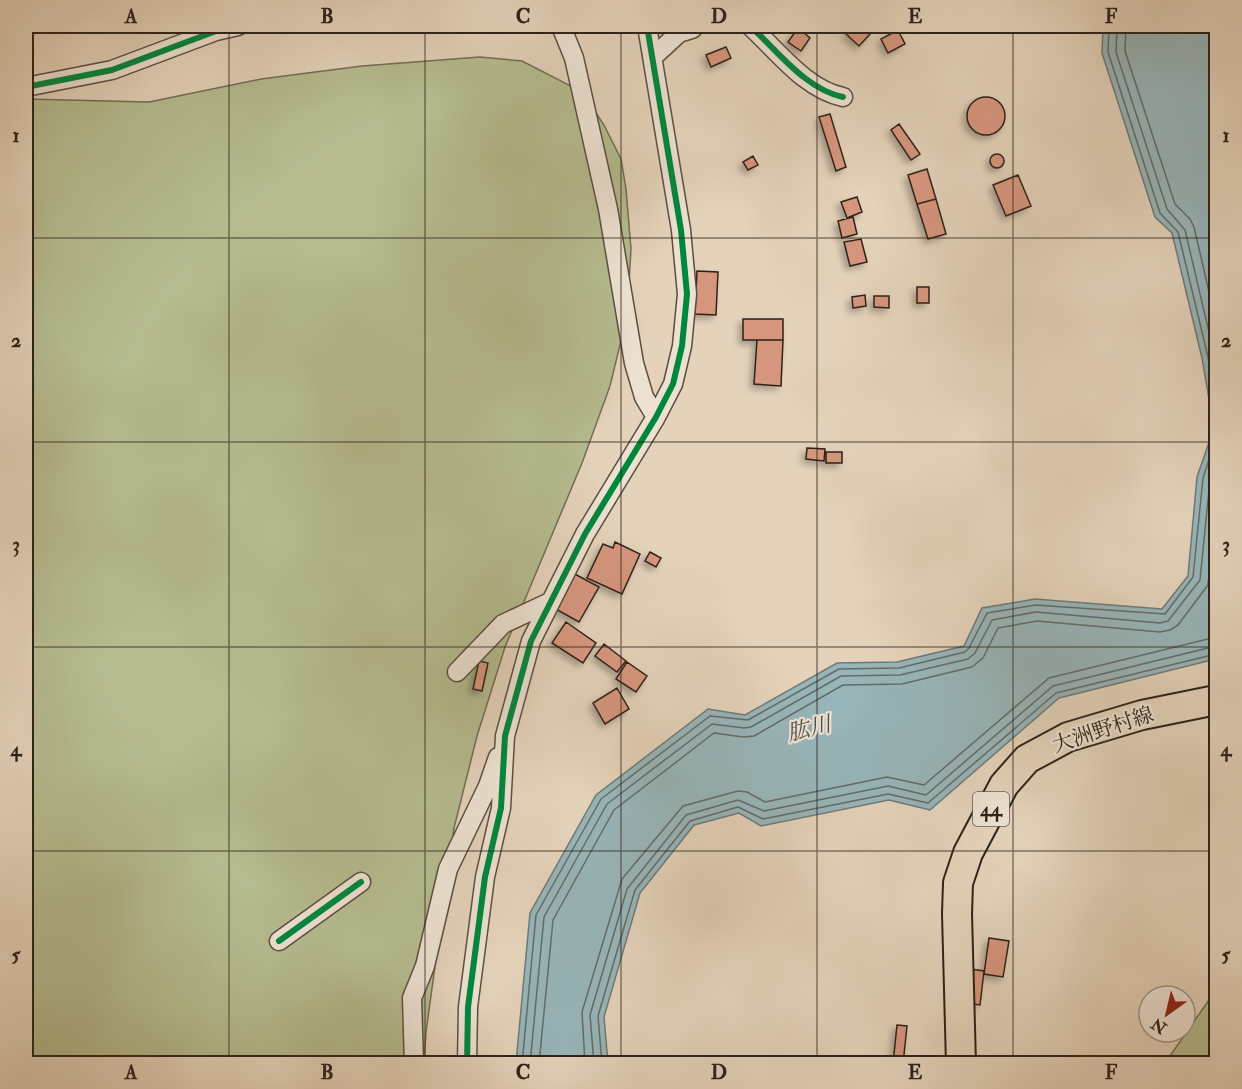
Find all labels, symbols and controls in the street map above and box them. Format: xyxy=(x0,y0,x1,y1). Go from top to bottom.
text: A xyxy=(124,4,138,29)
text: B xyxy=(320,4,334,29)
text: C xyxy=(516,4,530,29)
text: D xyxy=(711,4,727,29)
text: E xyxy=(908,4,923,29)
text: F xyxy=(1105,4,1118,29)
text: 1 xyxy=(12,123,20,148)
text: 1 xyxy=(1222,123,1230,148)
text: 2 xyxy=(11,328,21,353)
text: 2 xyxy=(1221,328,1231,353)
text: 3 xyxy=(12,532,20,557)
text: 3 xyxy=(1222,532,1230,557)
street label: 大洲野村線 xyxy=(1049,701,1157,759)
water label: 肱川 xyxy=(784,710,836,748)
text: 4 xyxy=(10,737,23,762)
text: 4 xyxy=(1220,737,1233,762)
road number: 44 xyxy=(973,792,1009,826)
text: 5 xyxy=(12,942,22,967)
text: 5 xyxy=(1222,942,1232,967)
north arrow xyxy=(1137,984,1197,1044)
text: N xyxy=(1147,1013,1172,1038)
text: A xyxy=(124,1060,138,1085)
text: B xyxy=(320,1060,334,1085)
text: C xyxy=(516,1060,530,1085)
text: D xyxy=(711,1060,727,1085)
text: E xyxy=(908,1060,923,1085)
text: F xyxy=(1105,1060,1118,1085)

